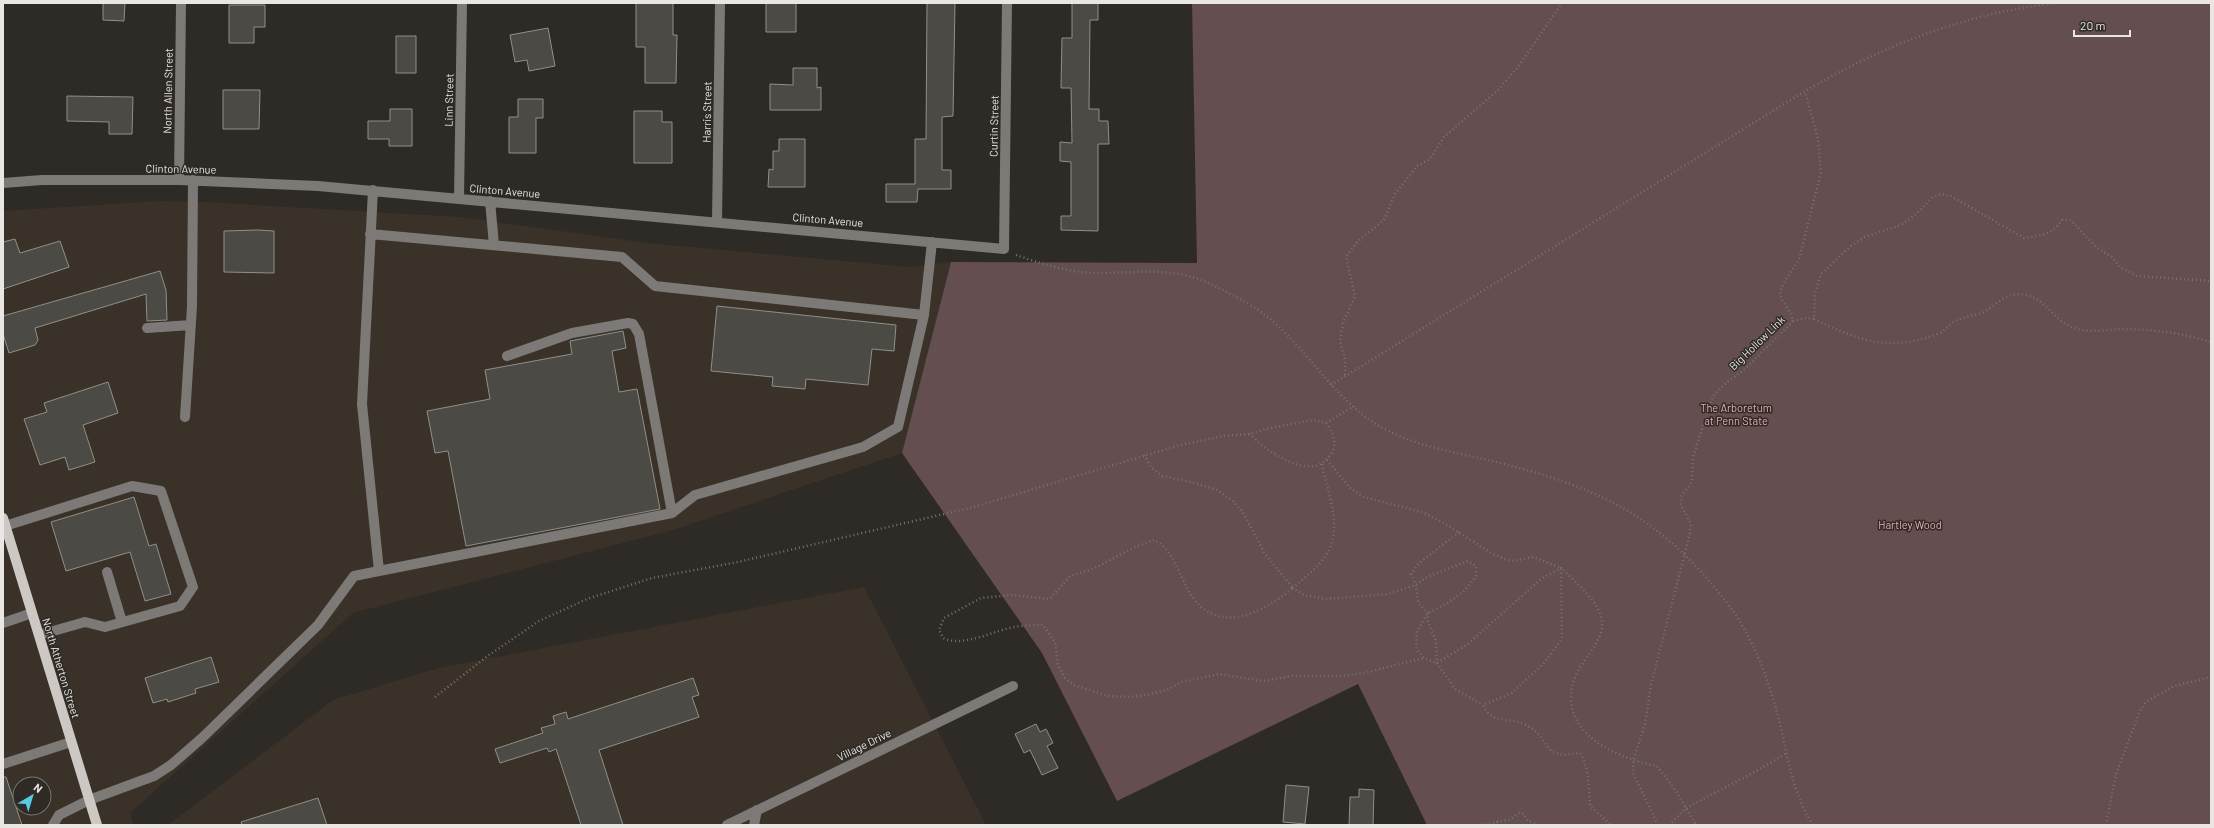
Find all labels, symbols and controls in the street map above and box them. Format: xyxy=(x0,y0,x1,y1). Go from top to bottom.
scale bar xyxy=(2074,12,2130,38)
text: 20 m xyxy=(2080,18,2106,32)
street label: North Allen Street xyxy=(160,48,175,134)
street label: Linn Street xyxy=(442,73,455,127)
street label: Harris Street xyxy=(699,81,714,143)
street label: Curtin Street xyxy=(986,95,1001,157)
street label: Clinton Avenue xyxy=(145,161,217,176)
street label: Clinton Avenue xyxy=(469,181,541,200)
street label: Clinton Avenue xyxy=(792,210,864,229)
street label: Big Hollow Link xyxy=(1726,312,1788,372)
park label: The Arboretum at Penn State xyxy=(1700,401,1772,427)
park label: Hartley Wood xyxy=(1878,518,1942,531)
street label: North Atherton Street xyxy=(40,616,83,720)
street label: Village Drive xyxy=(835,726,893,763)
north arrow xyxy=(12,776,52,816)
text: N xyxy=(32,780,45,795)

